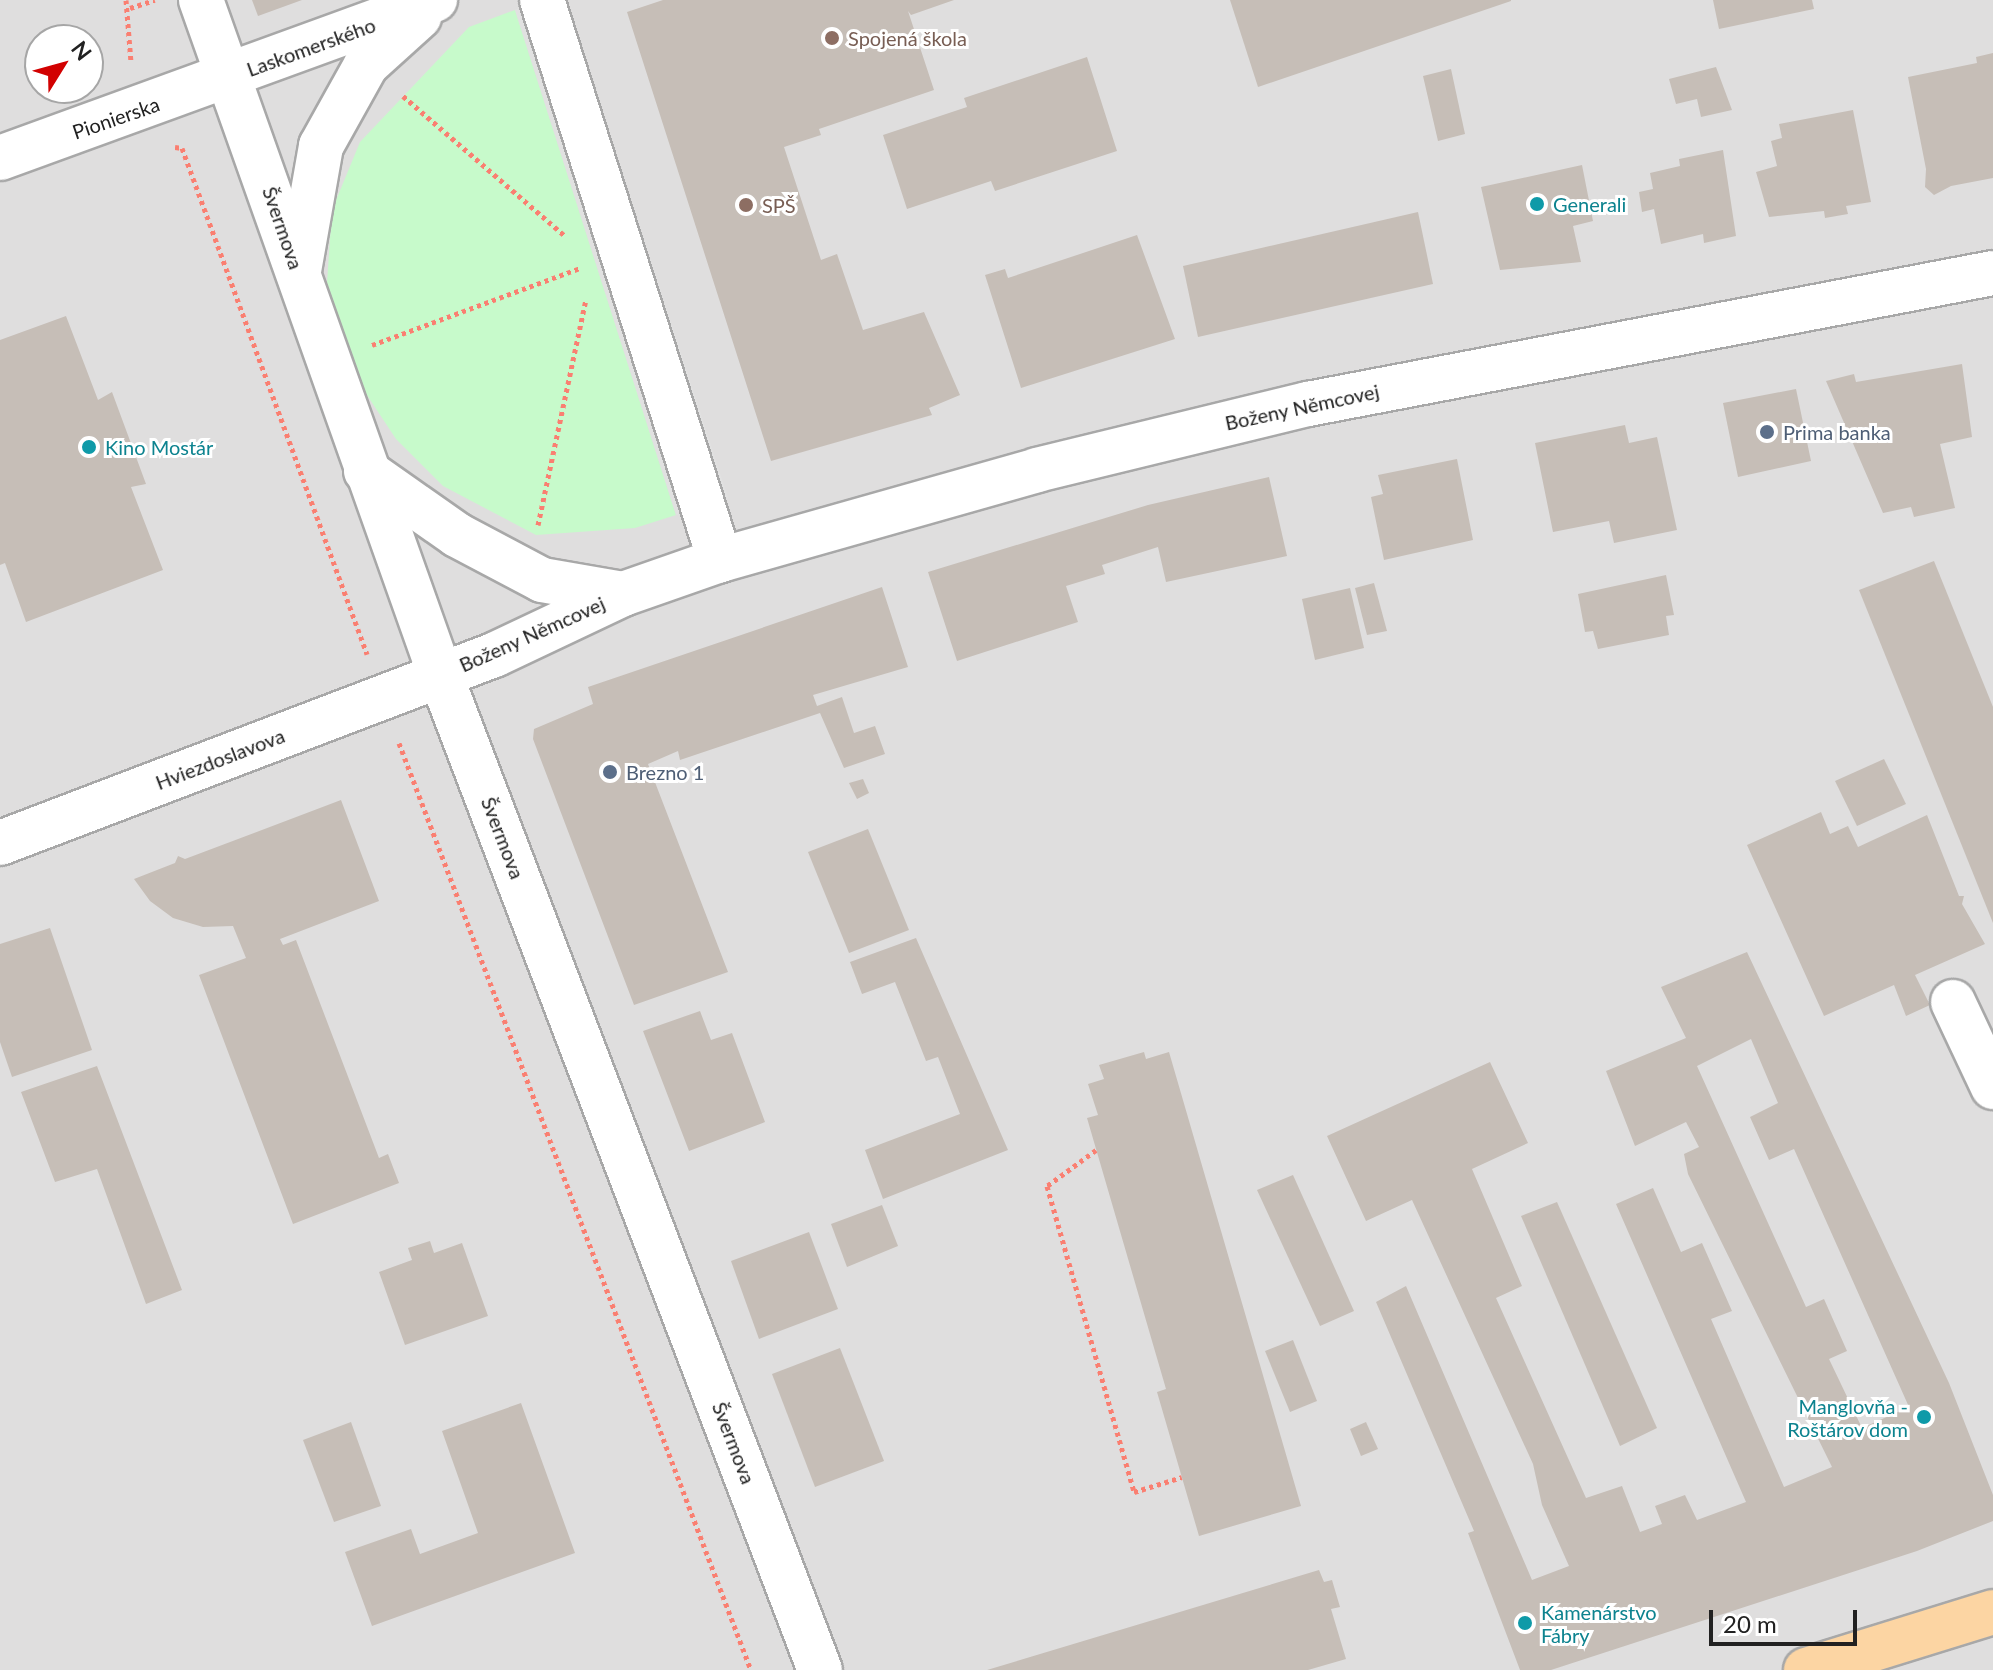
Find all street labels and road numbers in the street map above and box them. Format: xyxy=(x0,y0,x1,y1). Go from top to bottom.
street label: Laskomerského xyxy=(243,13,379,81)
street label: Pionierska xyxy=(69,92,163,144)
street label: Švermova xyxy=(258,184,308,272)
street label: Boženy Němcovej xyxy=(1222,379,1382,435)
street label: Boženy Němcovej xyxy=(455,591,609,677)
street label: Hviezdoslavova xyxy=(152,723,288,795)
street label: Švermova xyxy=(476,794,530,882)
street label: Švermova xyxy=(707,1399,761,1487)

